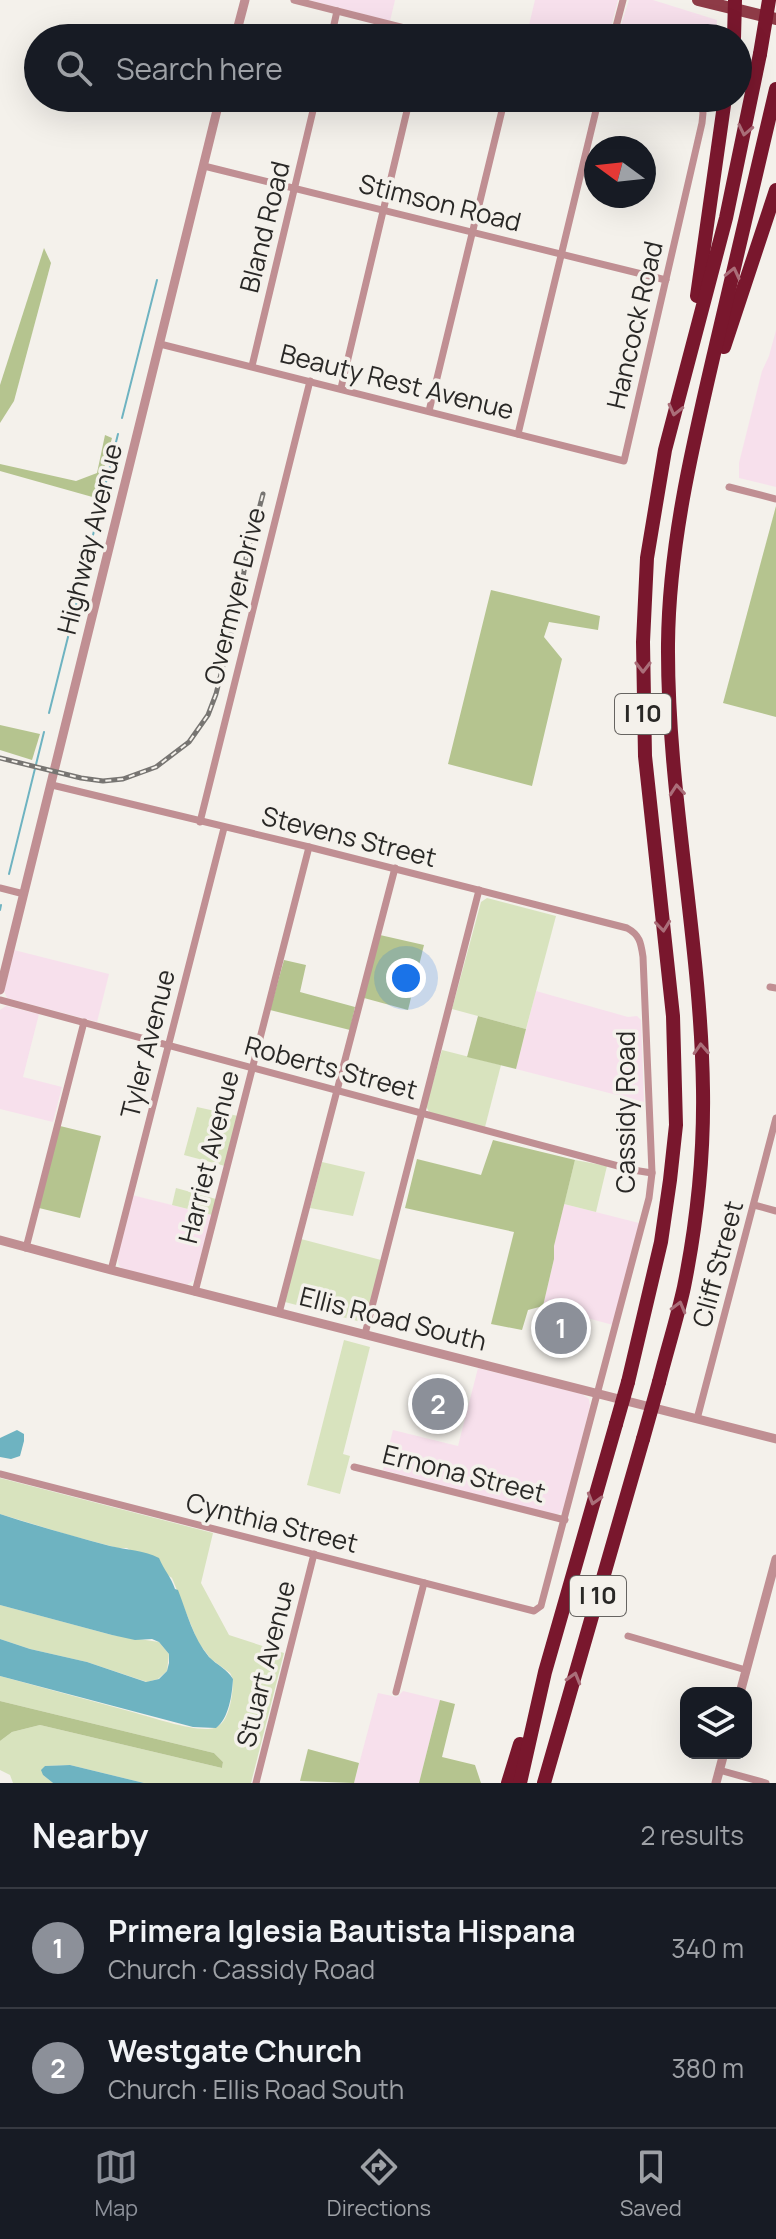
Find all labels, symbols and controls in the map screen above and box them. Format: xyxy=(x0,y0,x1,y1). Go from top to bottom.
search box xyxy=(24,24,752,112)
icon: search xyxy=(52,46,96,90)
text: Search here xyxy=(116,48,283,89)
one-way arrow xyxy=(737,124,754,137)
north arrow xyxy=(584,136,656,208)
street label: Bland Road xyxy=(230,157,298,296)
street label: Stimson Road xyxy=(355,165,525,240)
street label: Hancock Road xyxy=(597,237,671,412)
one-way arrow xyxy=(724,267,741,281)
street label: Beauty Rest Avenue xyxy=(277,335,518,427)
one-way arrow xyxy=(668,402,685,416)
street label: Highway Avenue xyxy=(48,440,130,638)
street label: Overmyer Drive xyxy=(195,503,273,688)
one-way arrow xyxy=(634,661,652,674)
road number: I 10 xyxy=(615,694,671,734)
one-way arrow xyxy=(669,783,686,796)
street label: Stevens Street xyxy=(258,797,440,875)
one-way arrow xyxy=(655,920,672,933)
your location xyxy=(386,958,426,998)
street label: Tyler Avenue xyxy=(111,966,183,1122)
street label: Roberts Street xyxy=(241,1027,422,1107)
street label: Cassidy Road xyxy=(607,1031,643,1193)
one-way arrow xyxy=(693,1042,710,1055)
street label: Harriet Avenue xyxy=(169,1067,247,1247)
street label: Cliff Street xyxy=(683,1197,751,1331)
street label: Ellis Road South xyxy=(296,1277,490,1359)
pin: 1 xyxy=(535,1298,587,1358)
one-way arrow xyxy=(669,1300,686,1314)
pin: 2 xyxy=(412,1374,464,1434)
street label: Ernona Street xyxy=(379,1435,549,1511)
street label: Cynthia Street xyxy=(183,1483,362,1561)
one-way arrow xyxy=(587,1491,603,1505)
road number: I 10 xyxy=(570,1576,626,1616)
street label: Stuart Avenue xyxy=(227,1577,303,1751)
one-way arrow xyxy=(565,1672,582,1686)
map controls xyxy=(680,1687,752,1759)
button: layers xyxy=(680,1687,752,1759)
text: Nearby xyxy=(32,1812,148,1858)
text: 2 results xyxy=(640,1817,744,1853)
text: Primera Iglesia Bautista Hispana xyxy=(108,1910,576,1951)
text: 1 xyxy=(52,1930,64,1966)
text: 340 m xyxy=(671,1930,744,1966)
text: Church · Cassidy Road xyxy=(108,1951,375,1987)
text: Westgate Church xyxy=(108,2030,362,2071)
text: 2 xyxy=(50,2050,66,2086)
text: 380 m xyxy=(671,2050,744,2086)
text: Church · Ellis Road South xyxy=(108,2071,404,2107)
tab: Map xyxy=(94,2145,138,2223)
tab: Directions xyxy=(327,2145,431,2223)
tab: Saved xyxy=(620,2145,682,2223)

